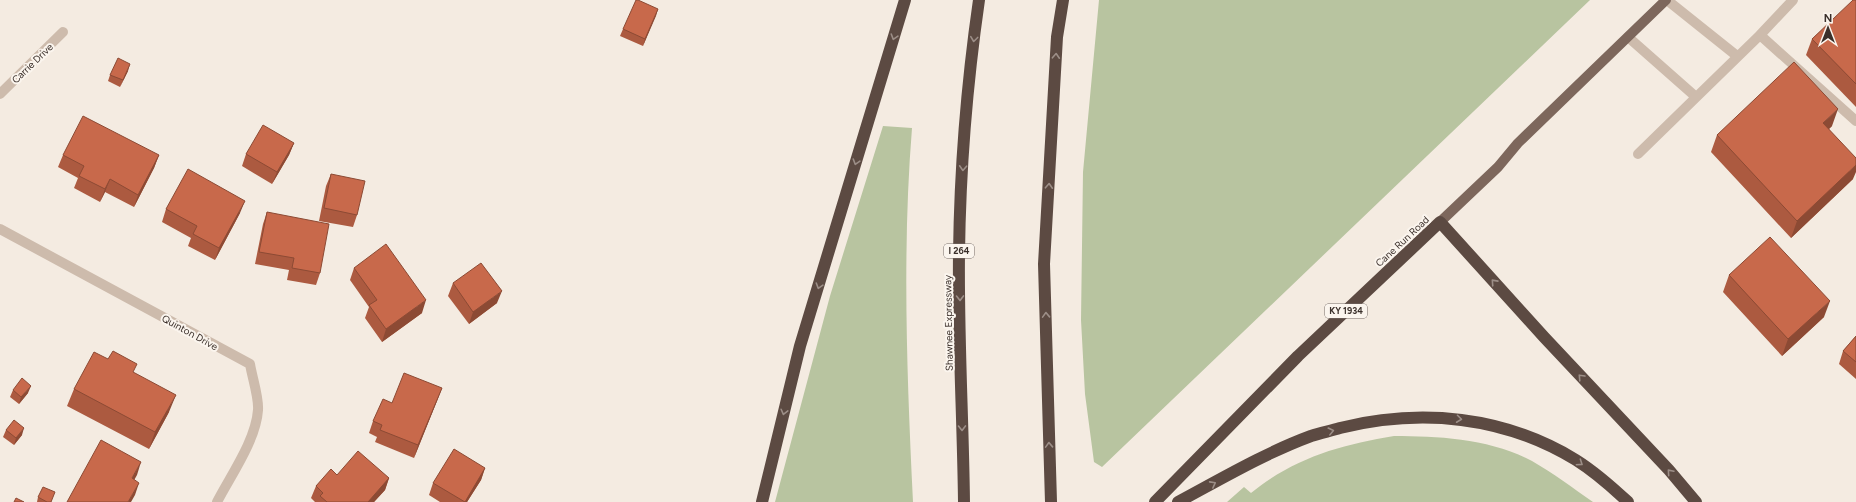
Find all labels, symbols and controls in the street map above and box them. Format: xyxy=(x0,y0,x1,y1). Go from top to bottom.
north arrow xyxy=(1808,8,1848,48)
text: N xyxy=(1824,12,1832,25)
one-way arrow xyxy=(890,34,899,41)
one-way arrow xyxy=(970,36,979,42)
street label: Carrie Drive xyxy=(9,40,56,86)
one-way arrow xyxy=(1052,53,1061,59)
one-way arrow xyxy=(852,158,861,165)
one-way arrow xyxy=(959,165,967,171)
one-way arrow xyxy=(1044,182,1053,189)
street label: Cane Run Road xyxy=(1373,213,1432,270)
road number: I 264 xyxy=(944,244,974,258)
street label: Shawnee Expressway xyxy=(941,274,956,371)
one-way arrow xyxy=(1491,279,1498,286)
one-way arrow xyxy=(815,282,824,289)
one-way arrow xyxy=(955,295,964,301)
road number: KY 1934 xyxy=(1325,304,1367,318)
street label: Quinton Drive xyxy=(159,312,220,353)
one-way arrow xyxy=(1041,312,1050,318)
one-way arrow xyxy=(1579,375,1586,382)
one-way arrow xyxy=(781,408,789,415)
one-way arrow xyxy=(1456,415,1462,424)
one-way arrow xyxy=(958,425,966,431)
one-way arrow xyxy=(1327,427,1334,435)
one-way arrow xyxy=(1045,442,1053,448)
one-way arrow xyxy=(1576,458,1583,465)
one-way arrow xyxy=(1668,469,1675,477)
one-way arrow xyxy=(1208,481,1216,489)

